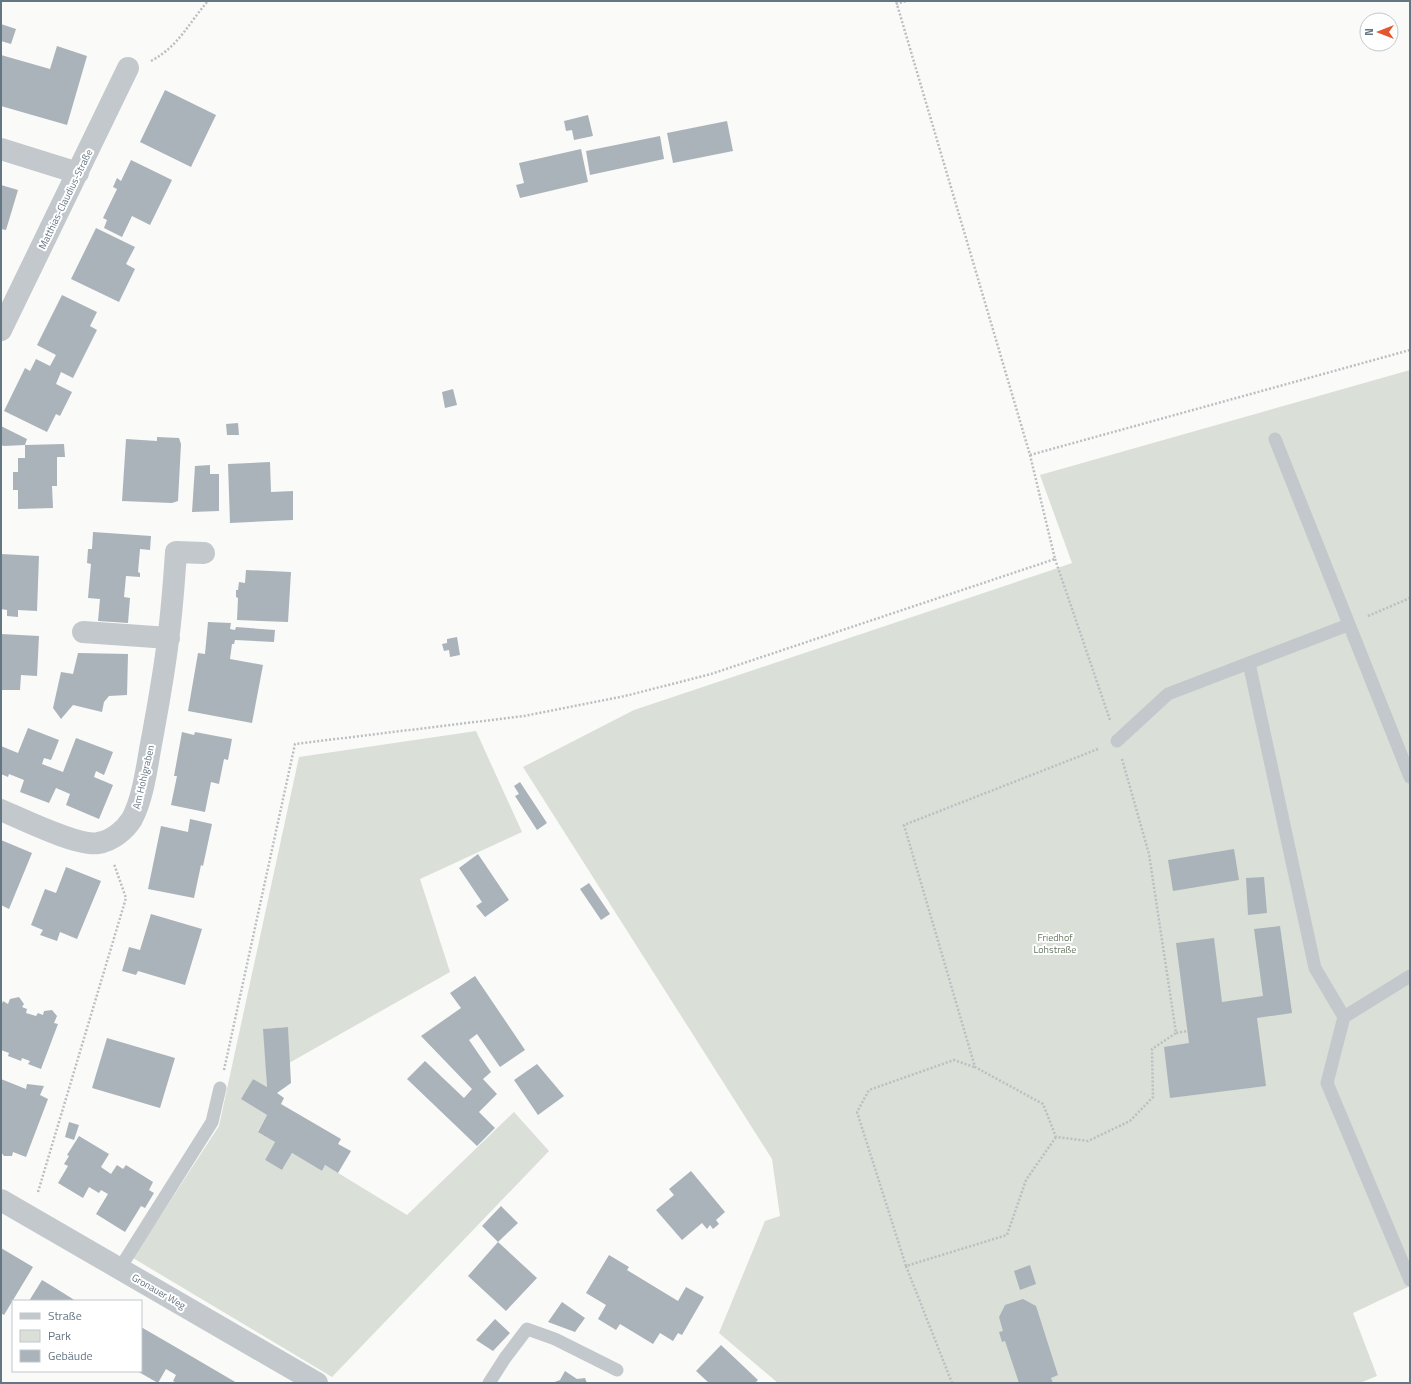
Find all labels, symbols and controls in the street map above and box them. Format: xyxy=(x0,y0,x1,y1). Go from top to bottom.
north arrow xyxy=(1359,12,1399,52)
text: N xyxy=(1361,28,1377,36)
street label: Matthias-Claudius-Straße xyxy=(35,147,96,252)
street label: Am Hohlgraben xyxy=(129,744,158,811)
park label: Friedhof Lohstraße xyxy=(1034,930,1076,957)
street label: Gronauer Weg xyxy=(129,1270,189,1313)
legend xyxy=(12,1300,142,1372)
text: Straße xyxy=(48,1306,82,1325)
text: Park xyxy=(48,1326,71,1345)
text: Gebäude xyxy=(48,1346,93,1365)

